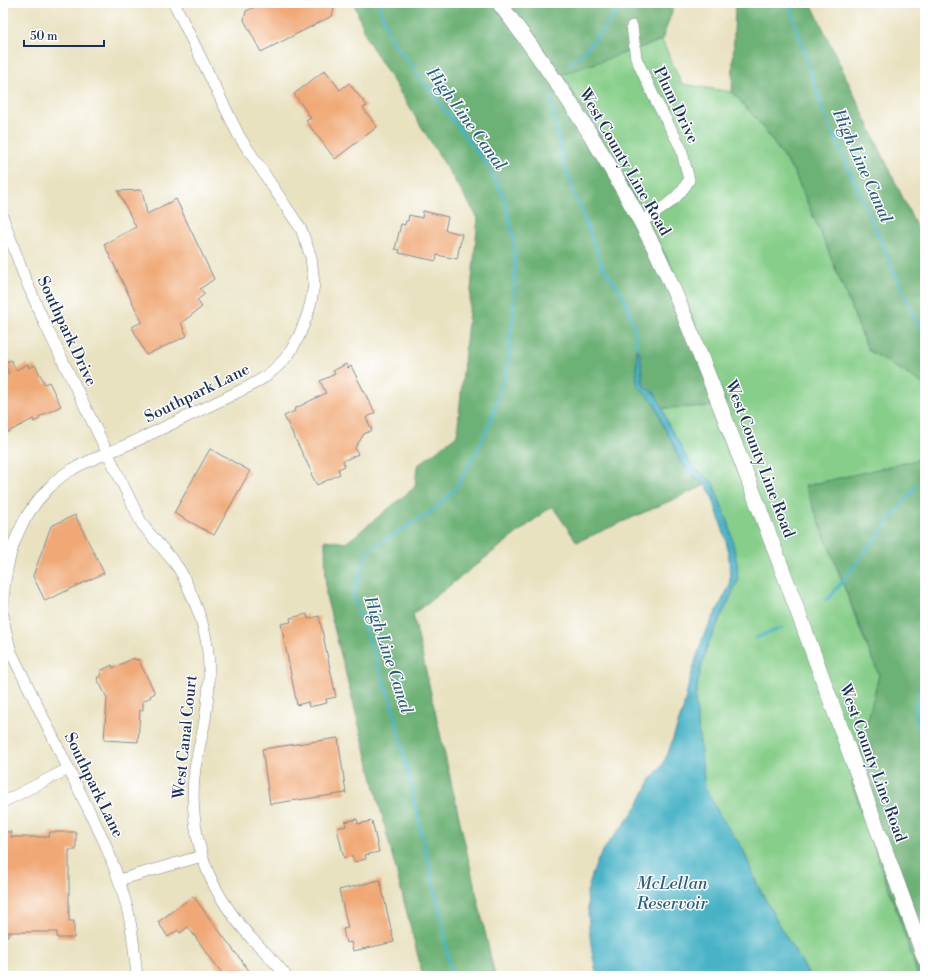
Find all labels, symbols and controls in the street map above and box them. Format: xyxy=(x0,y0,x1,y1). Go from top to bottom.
scale bar xyxy=(24,22,104,48)
text: 50 m xyxy=(30,29,58,44)
water label: High Line Canal xyxy=(421,62,511,175)
street label: Plum Drive xyxy=(649,63,703,147)
street label: West County Line Road xyxy=(574,84,675,239)
water label: High Line Canal xyxy=(827,105,897,227)
street label: Southpark Drive xyxy=(33,273,101,389)
street label: Southpark Lane xyxy=(141,359,253,427)
street label: West County Line Road xyxy=(720,377,799,541)
water label: High Line Canal xyxy=(358,592,418,717)
street label: West Canal Court xyxy=(168,674,201,801)
street label: West County Line Road xyxy=(835,680,911,845)
street label: Southpark Lane xyxy=(60,729,128,841)
water label: McLellan Reservoir xyxy=(635,873,708,915)

